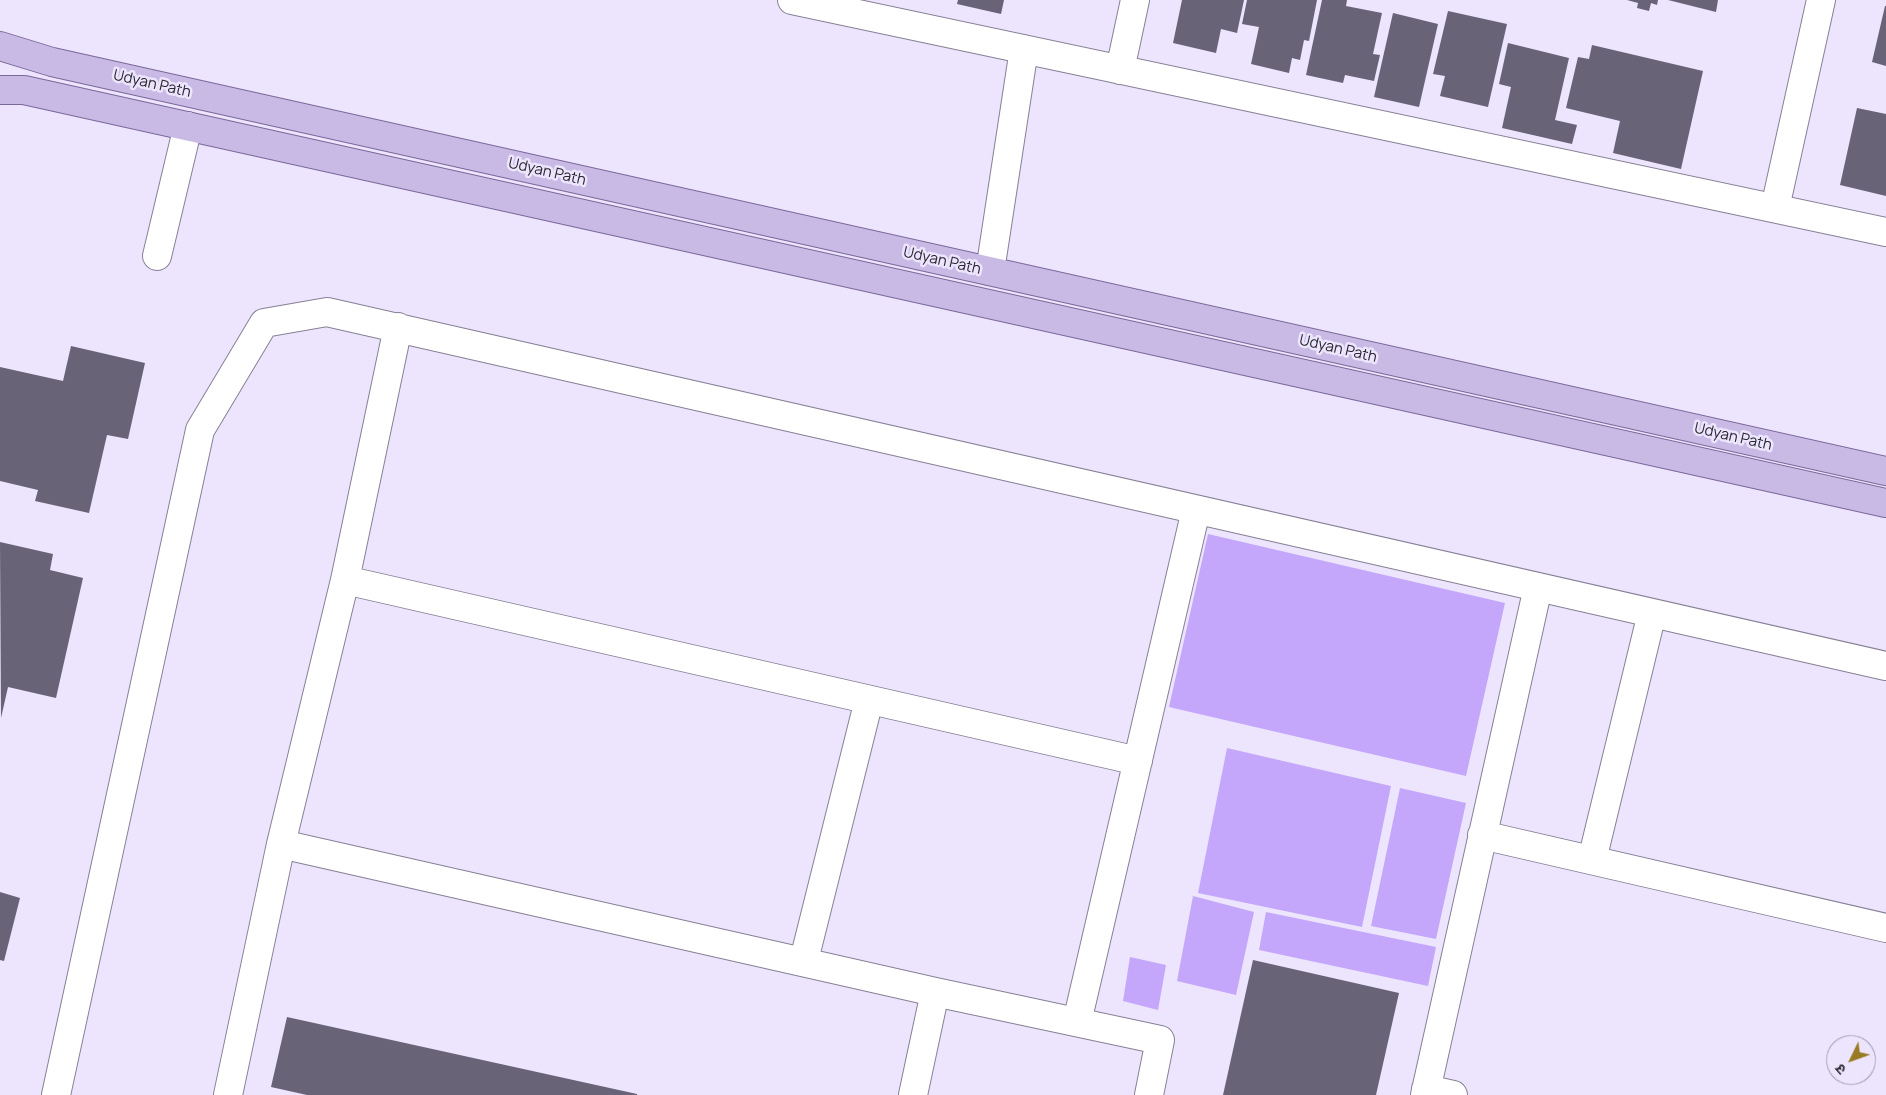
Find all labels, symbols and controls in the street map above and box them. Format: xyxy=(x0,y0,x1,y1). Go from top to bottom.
street label: Udyan Path xyxy=(111,66,193,102)
street label: Udyan Path xyxy=(506,154,588,190)
street label: Udyan Path xyxy=(901,243,983,279)
street label: Udyan Path xyxy=(1297,331,1379,367)
street label: Udyan Path xyxy=(1692,419,1774,455)
north arrow xyxy=(1826,1035,1876,1085)
text: उ xyxy=(1830,1060,1850,1079)

